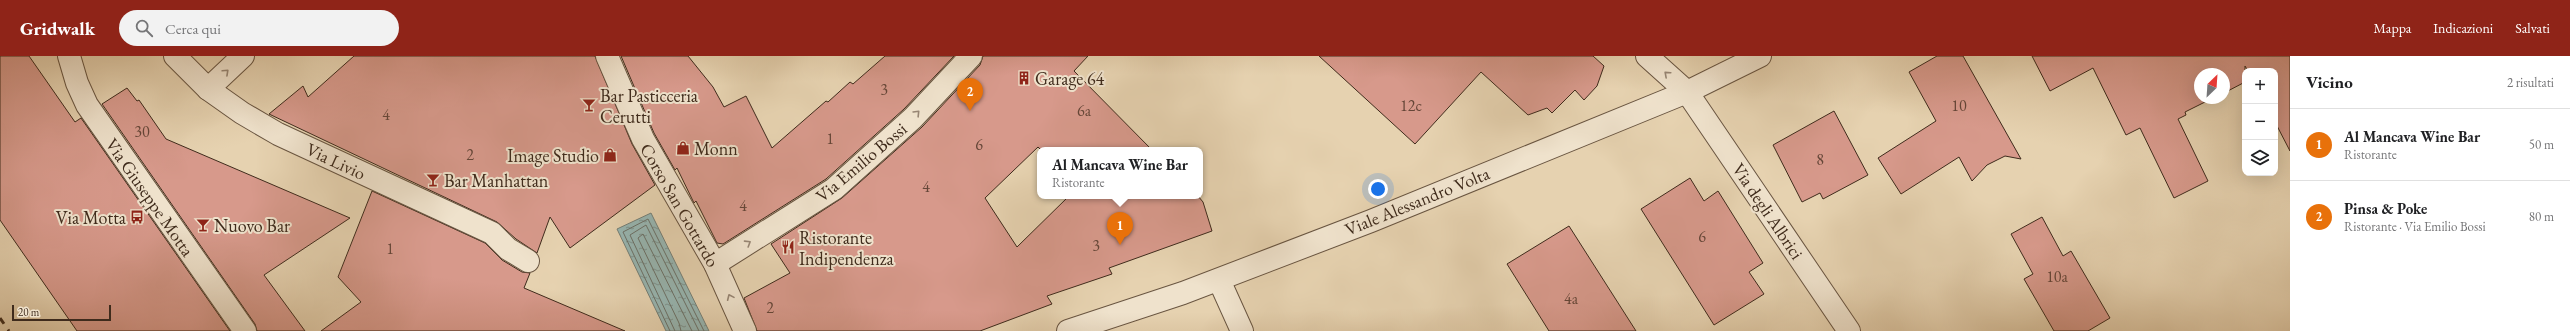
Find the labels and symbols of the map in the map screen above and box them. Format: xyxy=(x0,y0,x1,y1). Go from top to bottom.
place label: Garage 64 xyxy=(1035,67,1105,90)
north arrow xyxy=(2194,68,2230,104)
one-way arrow xyxy=(221,70,229,77)
building icon: Garage 64 xyxy=(1016,70,1032,86)
one-way arrow xyxy=(1664,71,1672,79)
pin: 2 xyxy=(957,78,983,111)
house number: 3 xyxy=(880,79,888,100)
place label: Bar Pasticceria Cerutti xyxy=(600,84,699,128)
house number: 12c xyxy=(1400,95,1422,116)
house number: 10 xyxy=(1951,95,1967,116)
bar icon: Bar Pasticceria Cerutti xyxy=(581,97,597,113)
house number: 6a xyxy=(1077,100,1092,121)
house number: 4 xyxy=(382,104,390,125)
one-way arrow xyxy=(913,110,920,118)
street label: Via Emilio Bossi xyxy=(811,117,912,207)
house number: 30 xyxy=(134,121,150,142)
house number: 1 xyxy=(826,128,834,149)
street label: Via Giuseppe Motta xyxy=(101,133,200,261)
house number: 6 xyxy=(975,134,983,155)
street label: Via Livio xyxy=(303,137,370,185)
place label: Monn xyxy=(694,137,738,160)
street label: Corso San Gottardo xyxy=(635,139,725,271)
shop icon: Monn xyxy=(675,140,691,156)
house number: 2 xyxy=(466,144,474,165)
place label: Image Studio xyxy=(507,144,599,167)
shop icon: Image Studio xyxy=(602,147,618,163)
house number: 8 xyxy=(1816,149,1824,170)
street label: Via degli Albrici xyxy=(1727,158,1809,264)
street label: Viale Alessandro Volta xyxy=(1341,161,1493,241)
place label: Bar Manhattan xyxy=(444,169,549,192)
bar icon: Bar Manhattan xyxy=(425,172,441,188)
house number: 4 xyxy=(922,176,930,197)
your location xyxy=(1368,179,1388,199)
house number: 4 xyxy=(739,195,747,216)
place label: Via Motta xyxy=(56,206,127,229)
bus stop icon: Via Motta xyxy=(129,209,145,225)
pin: 1 xyxy=(1107,212,1133,245)
place label: Nuovo Bar xyxy=(214,214,290,237)
bar icon: Nuovo Bar xyxy=(195,217,211,233)
place label: Ristorante Indipendenza xyxy=(799,226,894,270)
house number: 6 xyxy=(1698,226,1706,247)
house number: 3 xyxy=(1092,235,1100,256)
house number: 1 xyxy=(386,238,394,259)
restaurant icon: Ristorante Indipendenza xyxy=(780,239,796,255)
one-way arrow xyxy=(744,240,751,248)
house number: 10a xyxy=(2046,266,2068,287)
house number: 4a xyxy=(1564,288,1579,309)
one-way arrow xyxy=(727,294,735,302)
house number: 2 xyxy=(766,297,774,318)
scale bar xyxy=(12,303,111,322)

